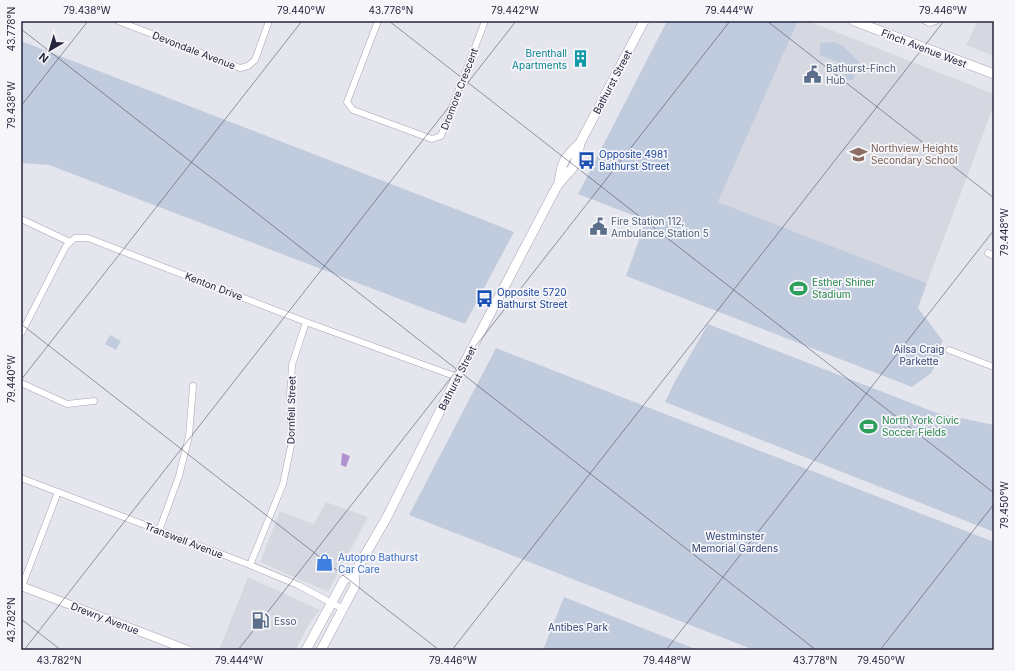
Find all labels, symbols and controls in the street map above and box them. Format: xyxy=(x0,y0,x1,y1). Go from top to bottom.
text: 79.438°W xyxy=(63,4,111,16)
text: 79.440°W xyxy=(277,4,325,16)
text: 43.776°N xyxy=(369,4,413,16)
text: 79.442°W xyxy=(491,4,539,16)
text: 79.444°W xyxy=(705,4,753,16)
text: 79.446°W xyxy=(919,4,967,16)
text: 43.778°N xyxy=(5,7,17,51)
street label: Finch Avenue West xyxy=(880,26,969,70)
street label: Devondale Avenue xyxy=(151,29,237,71)
north arrow xyxy=(30,30,70,70)
street label: Dromore Crescent xyxy=(438,46,480,132)
place label: Brenthall Apartments xyxy=(512,47,567,71)
street label: Bathurst Street xyxy=(590,47,634,116)
building icon: Brenthall Apartments xyxy=(570,49,590,69)
text: N xyxy=(36,50,51,66)
place label: Bathurst-Finch Hub xyxy=(826,62,896,86)
public building icon: Bathurst-Finch Hub xyxy=(803,64,823,84)
text: 79.438°W xyxy=(5,81,17,129)
place label: Northview Heights Secondary School xyxy=(871,142,958,166)
school or university icon: Northview Heights Secondary School xyxy=(848,144,868,164)
place label: Opposite 4981 Bathurst Street xyxy=(599,148,670,172)
bus stop icon: Opposite 4981 Bathurst Street xyxy=(576,150,596,170)
text: 79.448°W xyxy=(998,208,1010,256)
place label: Fire Station 112, Ambulance Station 5 xyxy=(611,215,709,239)
public building icon: Fire Station 112, Ambulance Station 5 xyxy=(588,217,608,237)
street label: Kenton Drive xyxy=(183,270,245,303)
place label: Esther Shiner Stadium xyxy=(812,276,875,300)
sports icon: Esther Shiner Stadium xyxy=(789,278,809,298)
place label: Opposite 5720 Bathurst Street xyxy=(497,286,568,310)
bus stop icon: Opposite 5720 Bathurst Street xyxy=(474,288,494,308)
street label: Bathurst Street xyxy=(436,343,479,412)
park label: Ailsa Craig Parkette xyxy=(894,343,944,367)
text: 79.440°W xyxy=(5,355,17,403)
street label: Dornfell Street xyxy=(284,375,298,444)
place label: North York Civic Soccer Fields xyxy=(882,414,959,438)
sports icon: North York Civic Soccer Fields xyxy=(859,416,879,436)
text: 79.450°W xyxy=(998,481,1010,529)
street label: Transwell Avenue xyxy=(143,520,225,561)
park label: Westminster Memorial Gardens xyxy=(692,530,778,554)
place label: Autopro Bathurst Car Care xyxy=(338,551,419,575)
shop icon: Autopro Bathurst Car Care xyxy=(315,553,335,573)
text: 43.782°N xyxy=(5,597,17,643)
street label: Drewry Avenue xyxy=(69,599,141,637)
fuel station icon: Esso xyxy=(251,611,271,631)
place label: Esso xyxy=(274,615,297,627)
park label: Antibes Park xyxy=(548,621,608,633)
text: 43.782°N xyxy=(36,654,82,666)
text: 79.444°W xyxy=(215,654,263,666)
text: 79.446°W xyxy=(429,654,477,666)
text: 79.448°W xyxy=(643,654,691,666)
text: 43.778°N xyxy=(793,654,837,666)
text: 79.450°W xyxy=(857,654,905,666)

